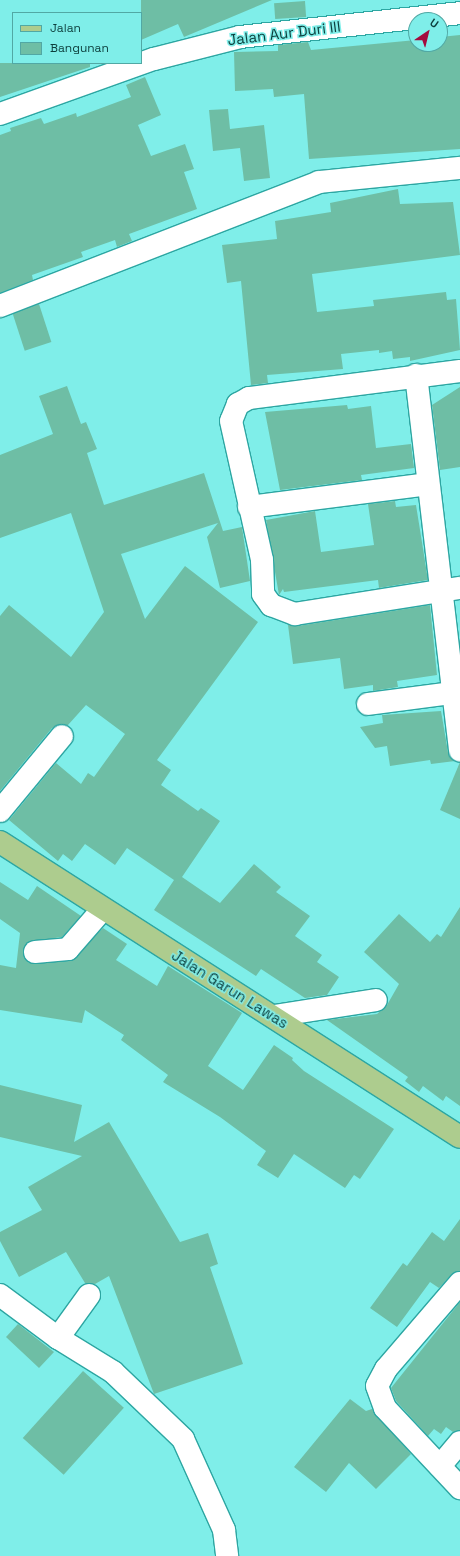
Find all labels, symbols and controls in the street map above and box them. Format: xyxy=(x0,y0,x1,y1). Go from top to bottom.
legend xyxy=(12,12,142,64)
north arrow xyxy=(408,12,448,52)
text: U xyxy=(427,15,441,31)
street label: Jalan Aur Duri III xyxy=(226,17,342,49)
text: Jalan xyxy=(50,20,81,36)
text: Bangunan xyxy=(50,40,109,56)
street label: Jalan Garun Lawas xyxy=(168,946,292,1032)

